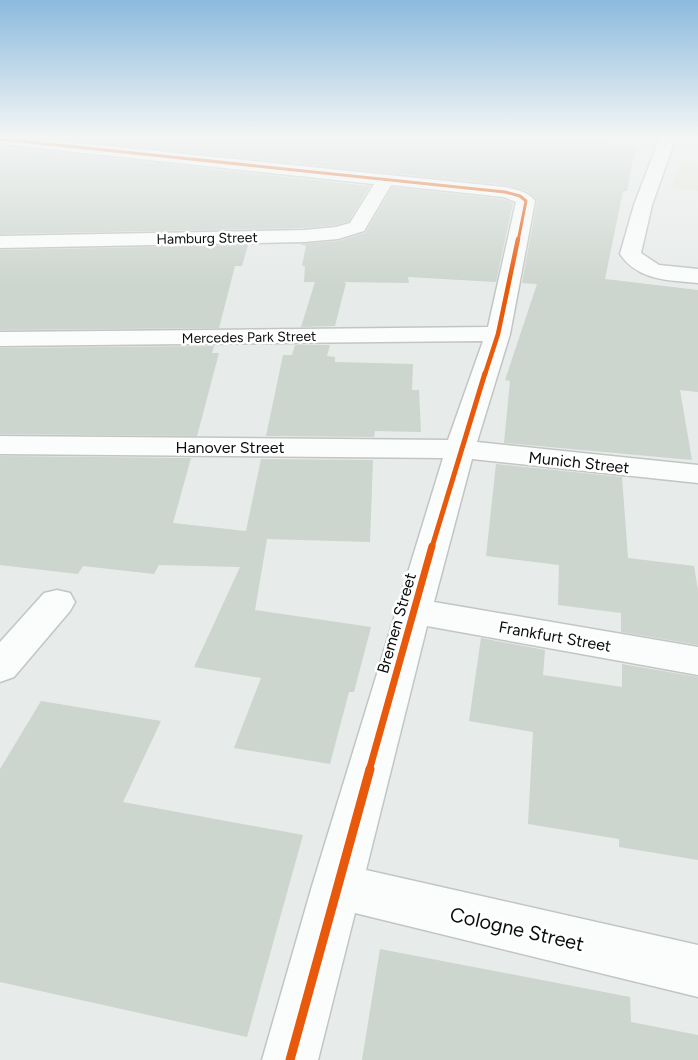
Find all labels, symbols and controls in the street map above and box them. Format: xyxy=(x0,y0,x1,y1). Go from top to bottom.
street label: Hamburg Street xyxy=(156,229,258,248)
street label: Mercedes Park Street xyxy=(182,328,316,347)
street label: Hanover Street xyxy=(175,438,285,457)
street label: Munich Street xyxy=(528,448,630,477)
street label: Bremen Street xyxy=(373,571,420,676)
street label: Frankfurt Street xyxy=(497,617,613,656)
street label: Cologne Street xyxy=(448,902,586,956)

